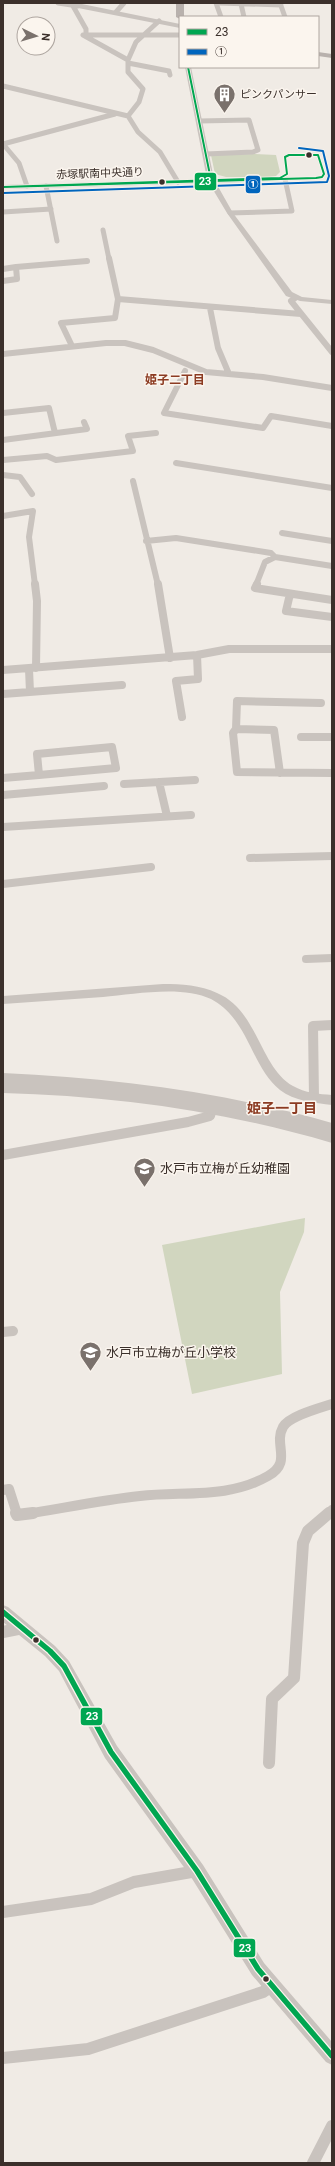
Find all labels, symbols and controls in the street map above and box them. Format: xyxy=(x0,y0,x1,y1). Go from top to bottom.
north arrow xyxy=(16,16,56,56)
legend xyxy=(179,16,319,68)
text: 23 xyxy=(215,25,229,39)
text: N xyxy=(39,32,52,41)
text: ① xyxy=(215,45,227,59)
building icon: ピンクパンサー xyxy=(211,81,237,114)
place label: ピンクパンサー xyxy=(240,88,317,101)
unlabelled marker xyxy=(304,150,314,160)
street label: 赤塚駅南中央通り xyxy=(56,165,144,182)
line badge: 23 xyxy=(194,172,217,191)
text: 23 xyxy=(199,175,211,188)
line badge: ① xyxy=(245,175,261,194)
unlabelled marker xyxy=(157,177,167,187)
text: ① xyxy=(248,178,259,191)
district label: 姫子二丁目 xyxy=(145,373,205,387)
district label: 姫子一丁目 xyxy=(247,1100,317,1116)
school or university icon: 水戸市立梅が丘幼稚園 xyxy=(131,1155,157,1188)
place label: 水戸市立梅が丘幼稚園 xyxy=(160,1161,290,1176)
school or university icon: 水戸市立梅が丘小学校 xyxy=(77,1339,103,1372)
place label: 水戸市立梅が丘小学校 xyxy=(106,1345,236,1360)
unlabelled marker xyxy=(31,1635,41,1645)
line badge: 23 xyxy=(80,1707,103,1726)
text: 23 xyxy=(86,1710,98,1723)
line badge: 23 xyxy=(233,1938,256,1958)
text: 23 xyxy=(239,1942,251,1955)
unlabelled marker xyxy=(261,1974,271,1984)

